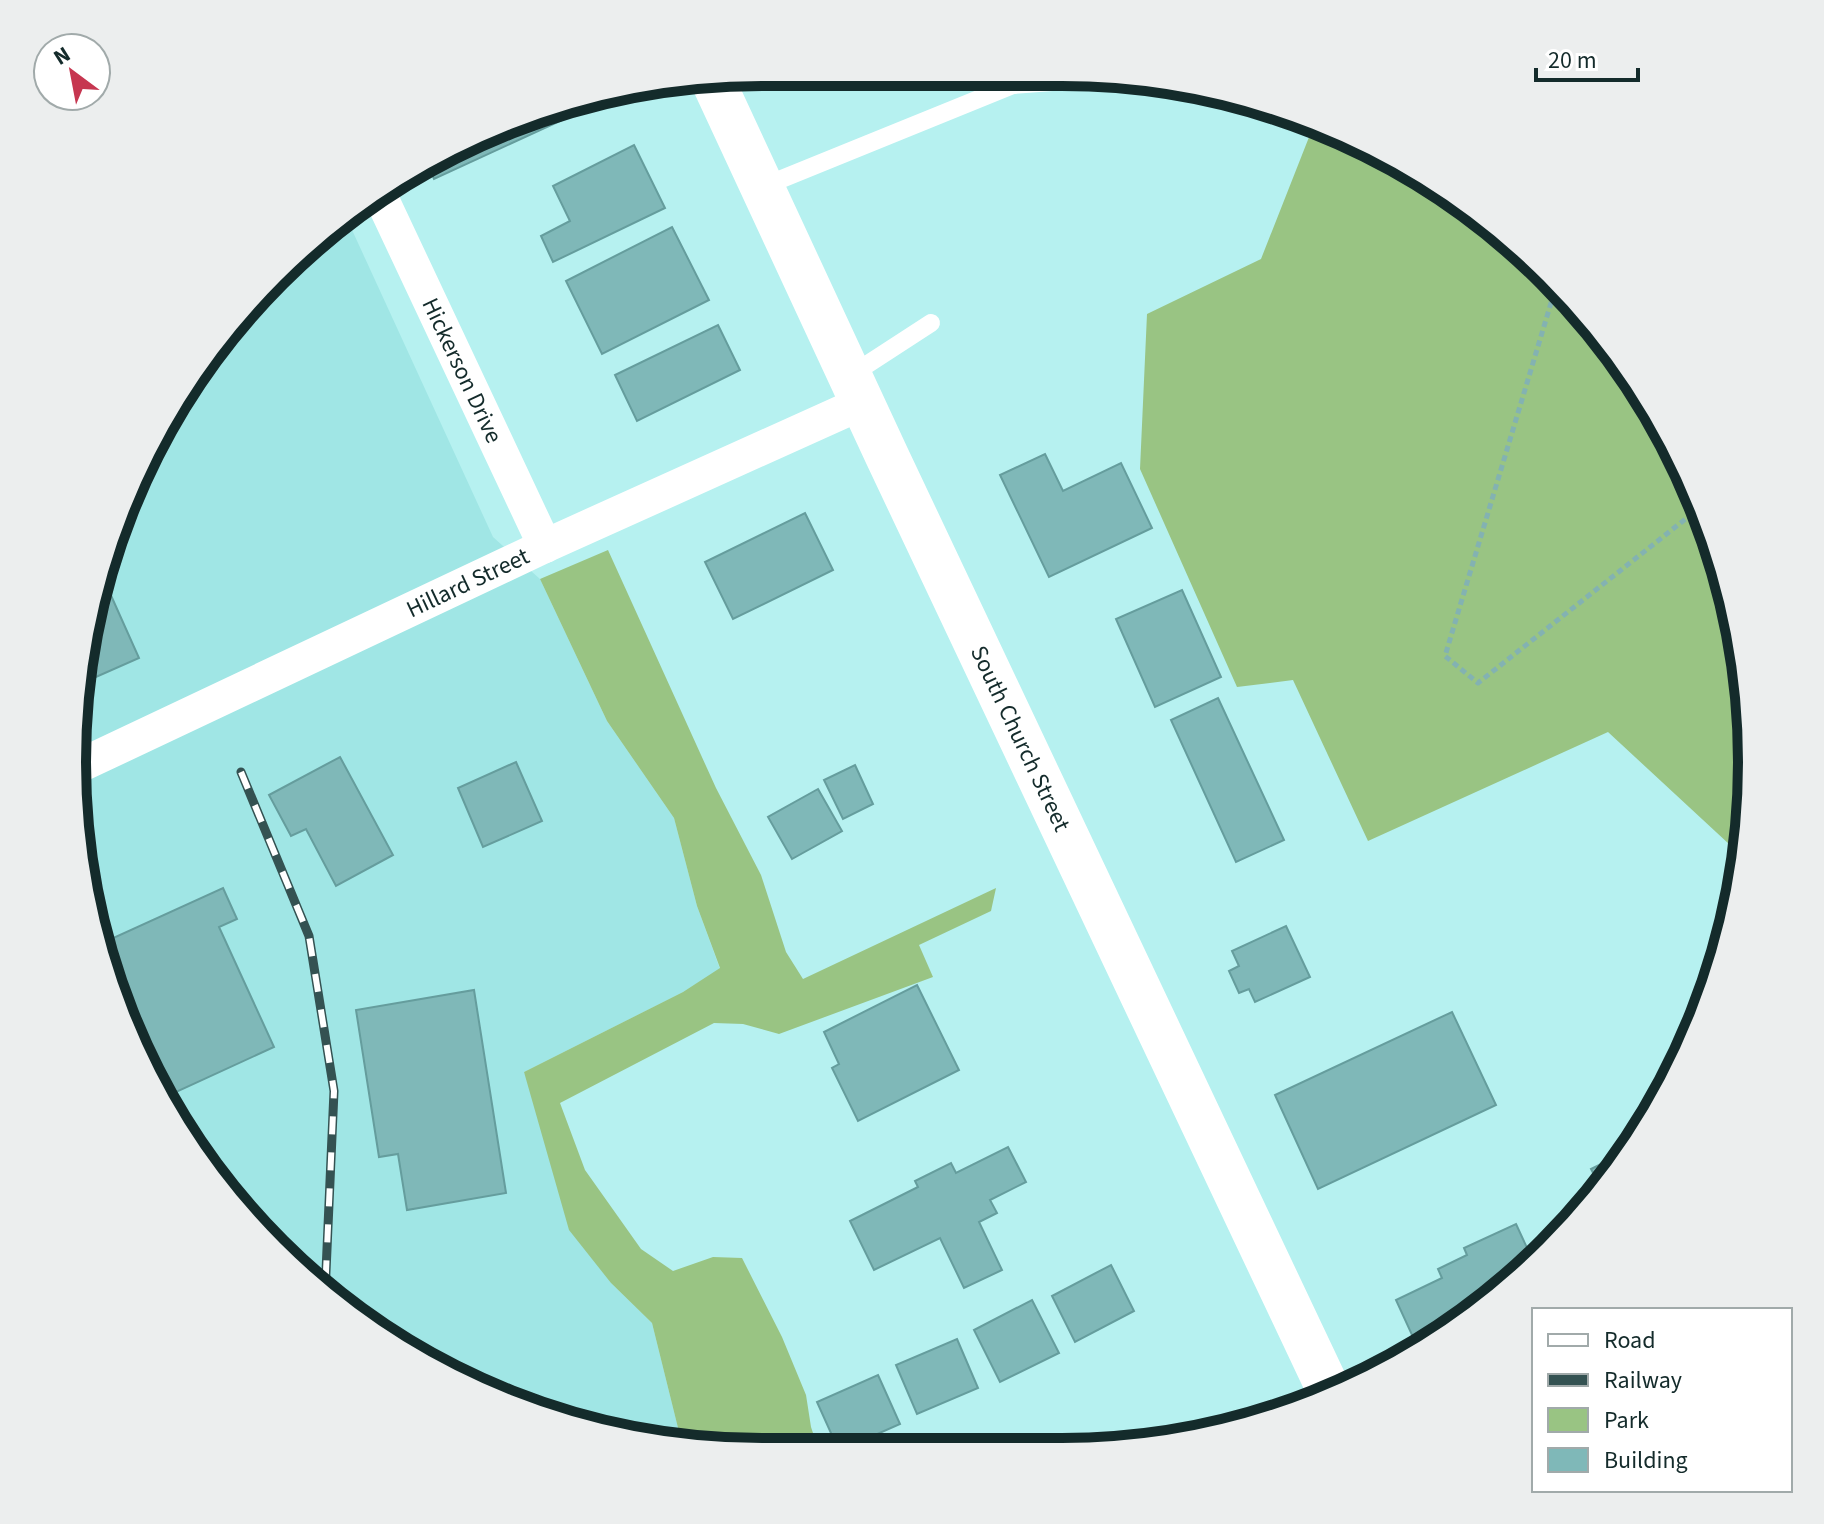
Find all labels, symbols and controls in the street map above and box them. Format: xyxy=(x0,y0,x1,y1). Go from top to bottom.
north arrow xyxy=(32,32,112,112)
scale bar xyxy=(1536,32,1638,82)
text: N xyxy=(47,38,77,73)
text: 20 m xyxy=(1548,43,1597,78)
street label: Hickerson Drive xyxy=(413,292,512,449)
street label: Hillard Street xyxy=(400,538,535,627)
street label: South Church Street xyxy=(962,640,1080,837)
legend xyxy=(1532,1308,1792,1492)
text: Road xyxy=(1604,1323,1656,1358)
text: Railway xyxy=(1604,1363,1682,1398)
text: Park xyxy=(1604,1403,1649,1438)
text: Building xyxy=(1604,1443,1688,1478)

